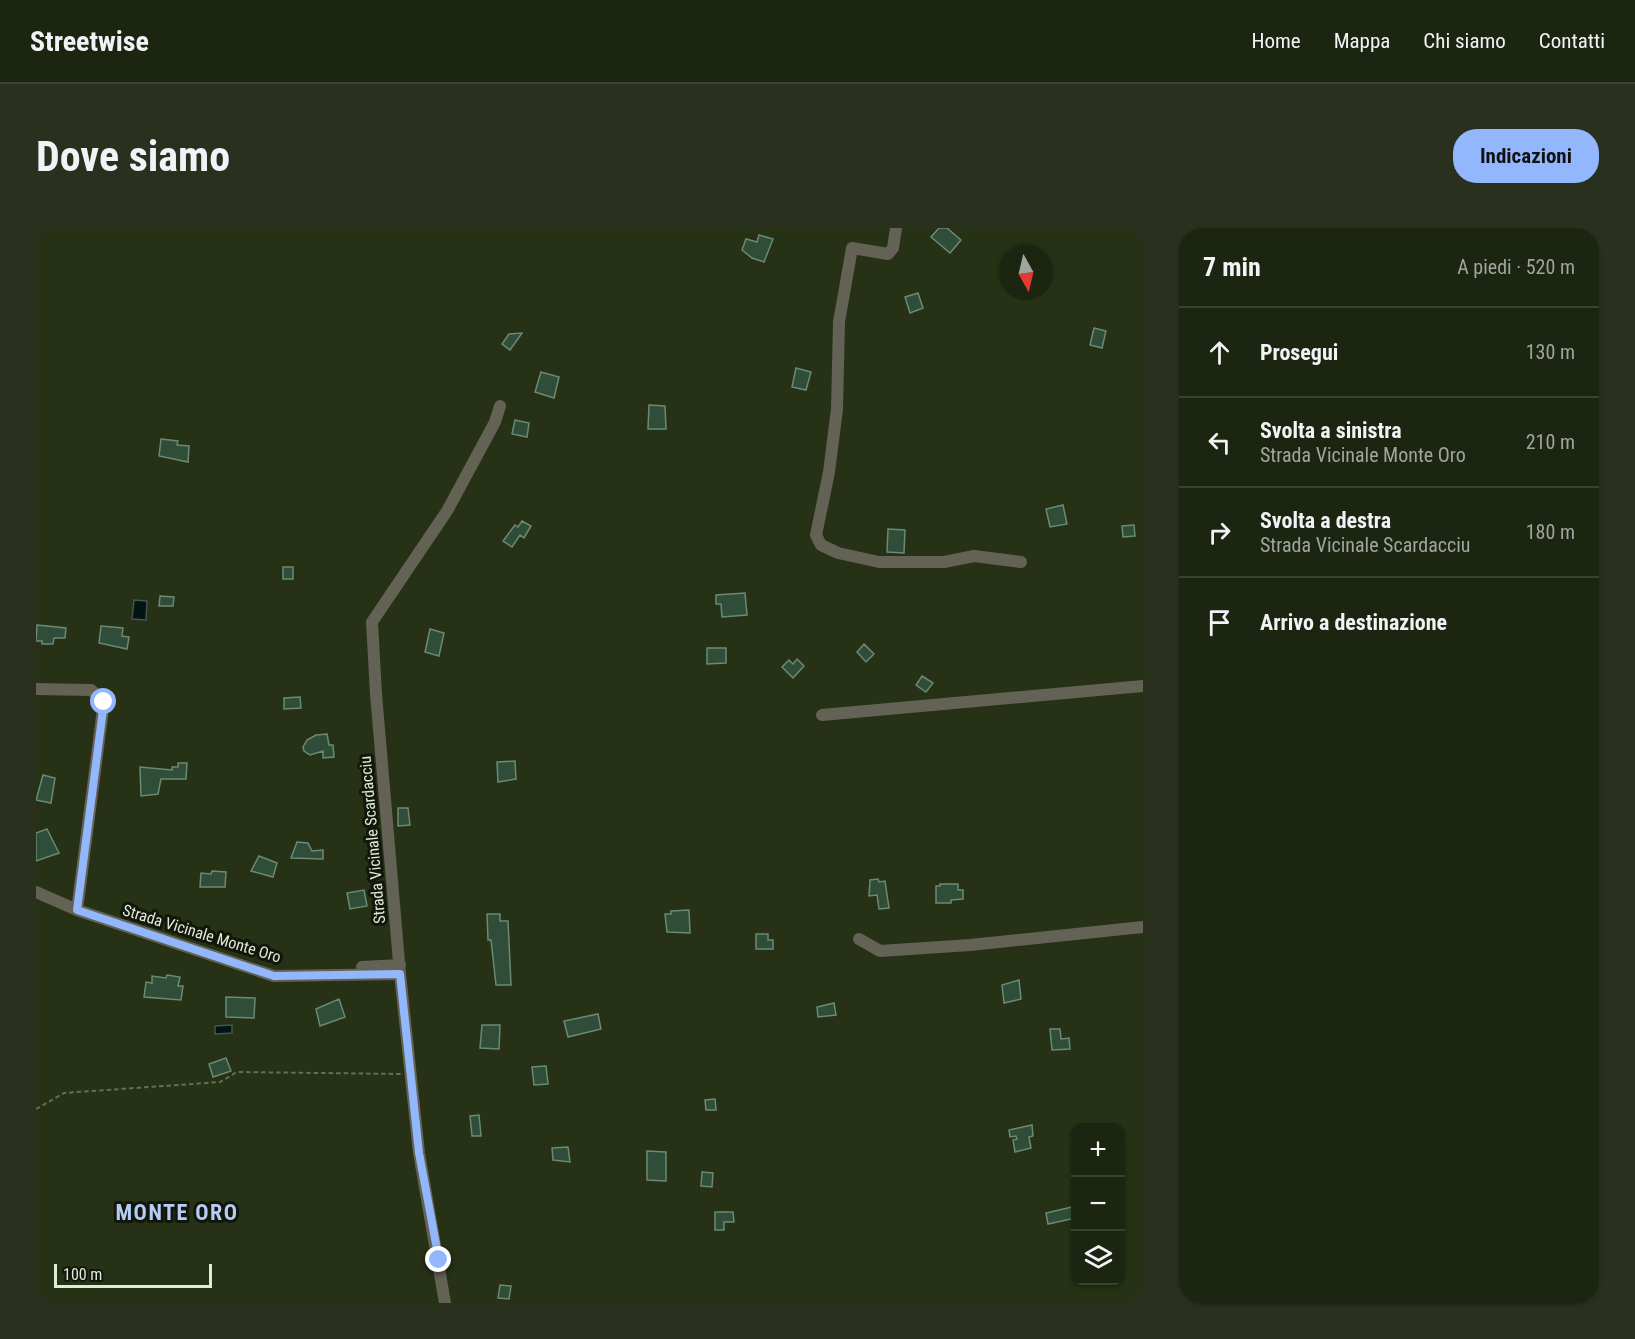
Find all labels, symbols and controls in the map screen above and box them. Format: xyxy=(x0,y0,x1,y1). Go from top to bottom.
text: Streetwise xyxy=(30,25,149,58)
text: Home xyxy=(1251,29,1301,53)
text: Mappa xyxy=(1334,29,1390,53)
text: Chi siamo xyxy=(1423,29,1506,53)
text: Contatti xyxy=(1539,29,1605,53)
button: Indicazioni xyxy=(1453,129,1599,183)
text: Dove siamo xyxy=(36,132,230,181)
north arrow xyxy=(999,246,1053,300)
text: 7 min xyxy=(1203,252,1261,282)
text: A piedi · 520 m xyxy=(1457,255,1575,279)
icon: ahead xyxy=(1203,336,1236,369)
text: Prosegui xyxy=(1260,340,1338,365)
text: 130 m xyxy=(1526,340,1575,364)
text: Svolta a sinistra xyxy=(1260,418,1402,443)
icon: left xyxy=(1203,426,1236,459)
text: 210 m xyxy=(1526,430,1575,454)
text: Strada Vicinale Monte Oro xyxy=(1260,443,1466,467)
text: Svolta a destra xyxy=(1260,508,1391,533)
icon: right xyxy=(1203,516,1236,549)
text: 180 m xyxy=(1526,520,1575,544)
text: Strada Vicinale Scardacciu xyxy=(1260,533,1470,557)
icon: arrive xyxy=(1203,606,1236,639)
text: Arrivo a destinazione xyxy=(1260,610,1447,635)
route start xyxy=(90,688,116,714)
street label: Strada Vicinale Scardacciu xyxy=(356,755,389,925)
street label: Strada Vicinale Monte Oro xyxy=(120,900,283,967)
map controls xyxy=(1071,1123,1125,1285)
button: + xyxy=(1071,1123,1125,1177)
button: − xyxy=(1071,1177,1125,1231)
district label: MONTE ORO xyxy=(115,1200,239,1225)
button: layers xyxy=(1071,1231,1125,1285)
route end xyxy=(425,1246,451,1272)
scale bar xyxy=(54,1261,212,1288)
text: 100 m xyxy=(63,1265,102,1284)

